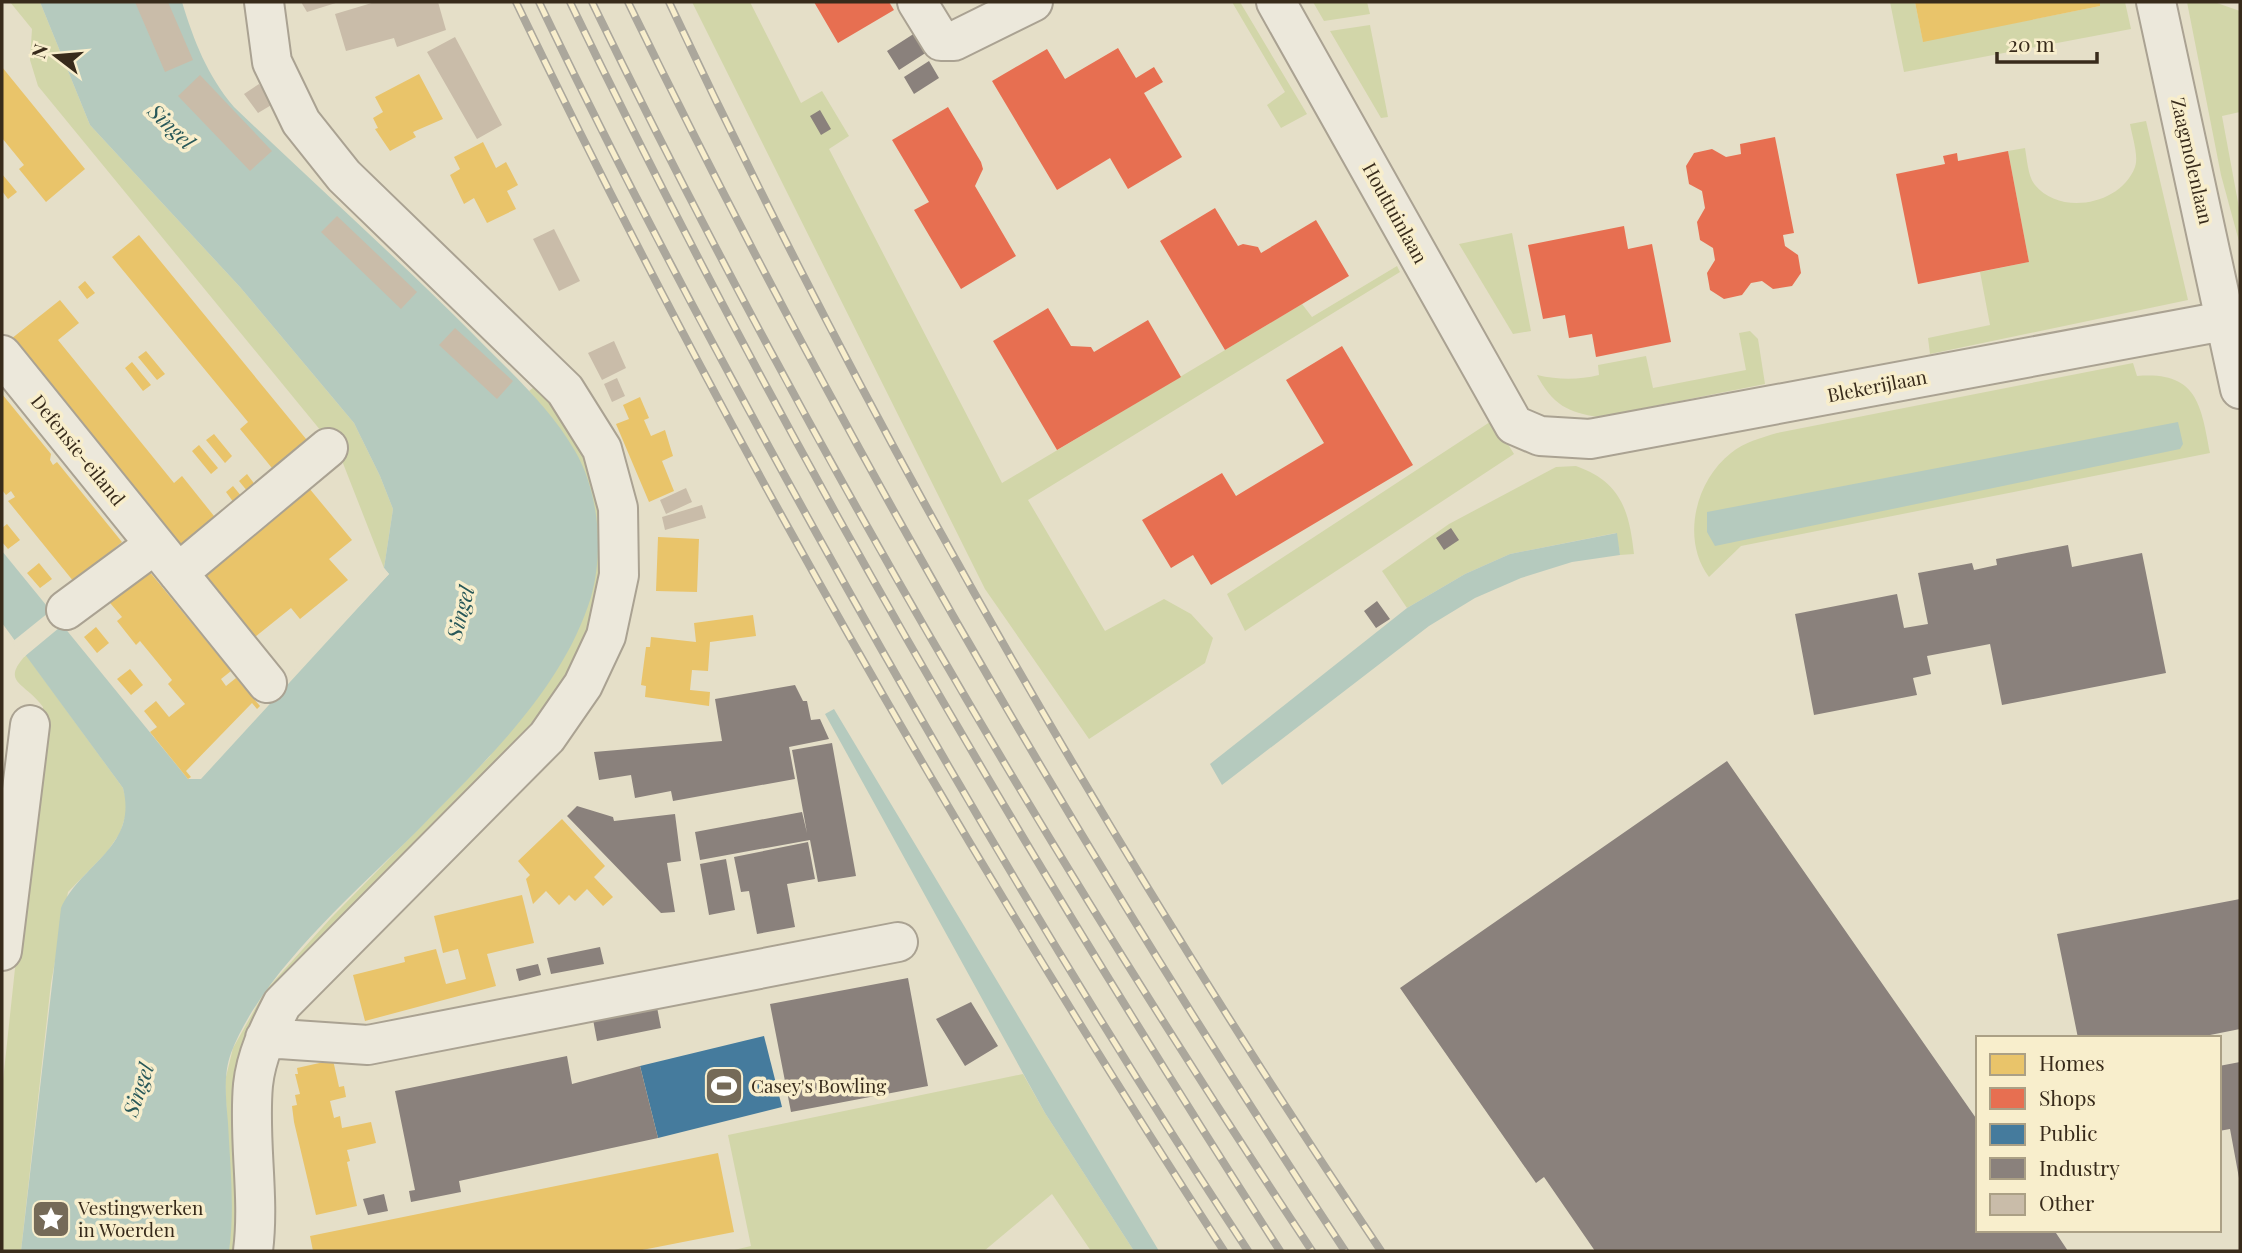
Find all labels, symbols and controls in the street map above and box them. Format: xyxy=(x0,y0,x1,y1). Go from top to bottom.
north arrow xyxy=(21,21,91,91)
scale bar xyxy=(1997,21,2097,65)
text: 20 m xyxy=(2008,29,2055,57)
text: N xyxy=(24,41,53,61)
street label: Zaagmolenlaan xyxy=(2166,95,2220,227)
water label: Singel xyxy=(142,96,203,155)
street label: Houttuinlaan xyxy=(1357,157,1435,268)
street label: Blekerijlaan xyxy=(1825,363,1929,407)
street label: Defensie-eiland xyxy=(26,388,132,510)
water label: Singel xyxy=(438,581,480,643)
legend xyxy=(1976,1036,2221,1232)
text: Homes xyxy=(2039,1048,2105,1076)
water label: Singel xyxy=(115,1058,160,1121)
sports icon: Casey's Bowling xyxy=(703,1065,745,1107)
place label: Casey's Bowling xyxy=(751,1072,886,1098)
text: Shops xyxy=(2039,1083,2096,1111)
text: Public xyxy=(2039,1118,2097,1146)
text: Industry xyxy=(2039,1153,2120,1181)
text: Other xyxy=(2039,1188,2095,1216)
place label: Vestingwerken in Woerden xyxy=(77,1194,204,1242)
place icon: Vestingwerken in Woerden xyxy=(30,1198,72,1240)

